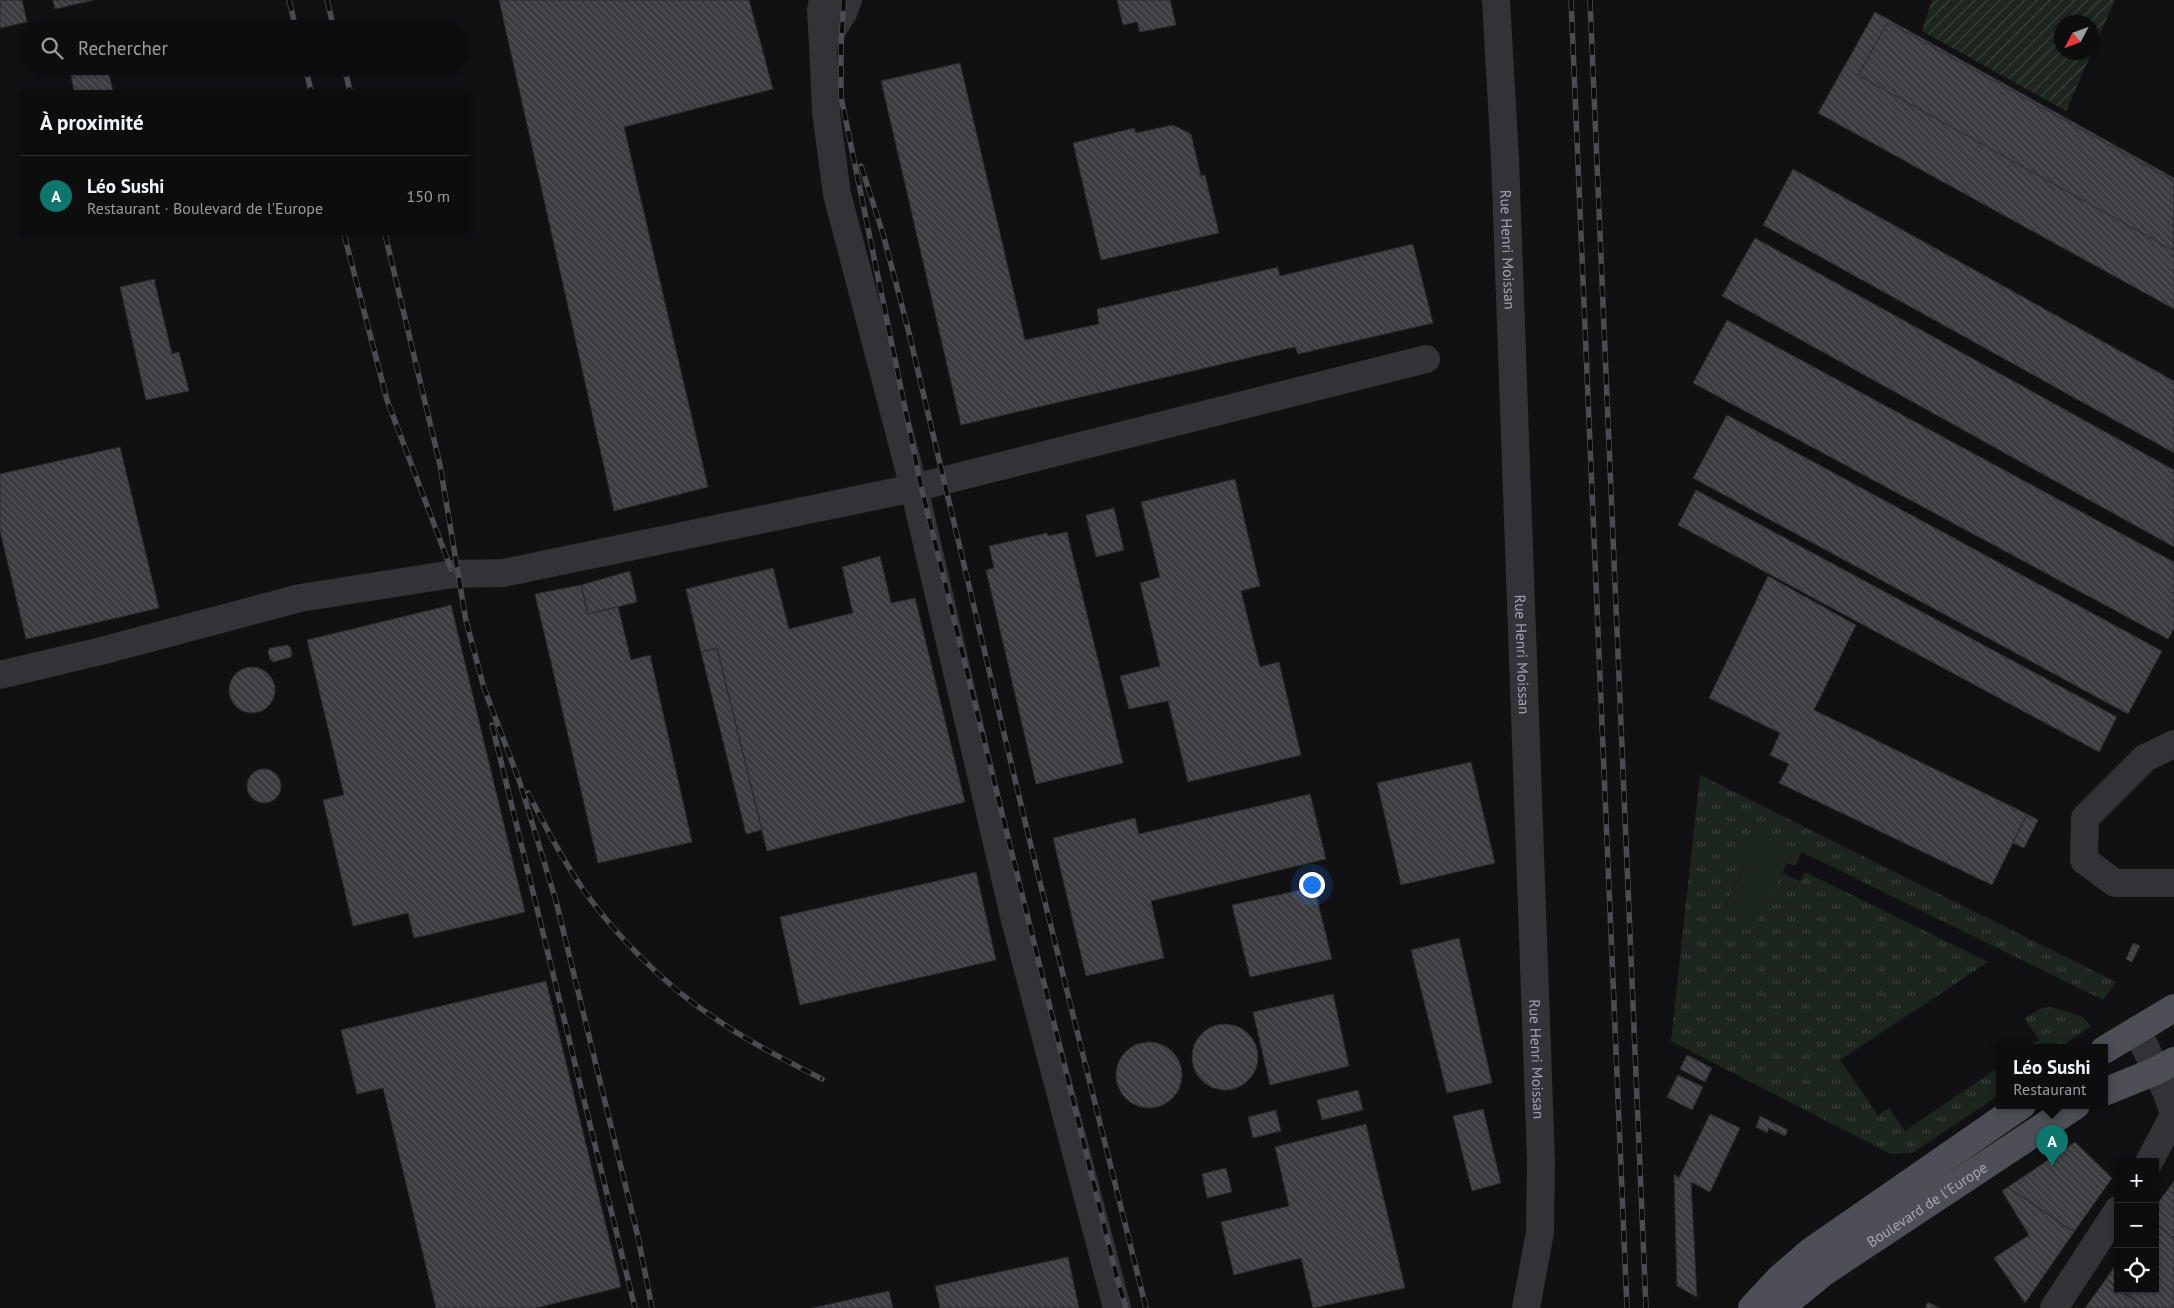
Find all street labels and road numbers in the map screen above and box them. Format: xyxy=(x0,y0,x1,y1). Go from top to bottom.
street label: Rue Henri Moissan xyxy=(1497,189,1520,310)
street label: Rue Henri Moissan xyxy=(1511,594,1534,715)
street label: Rue Henri Moissan xyxy=(1526,999,1549,1119)
street label: Boulevard de l'Europe xyxy=(1863,1157,1991,1251)

